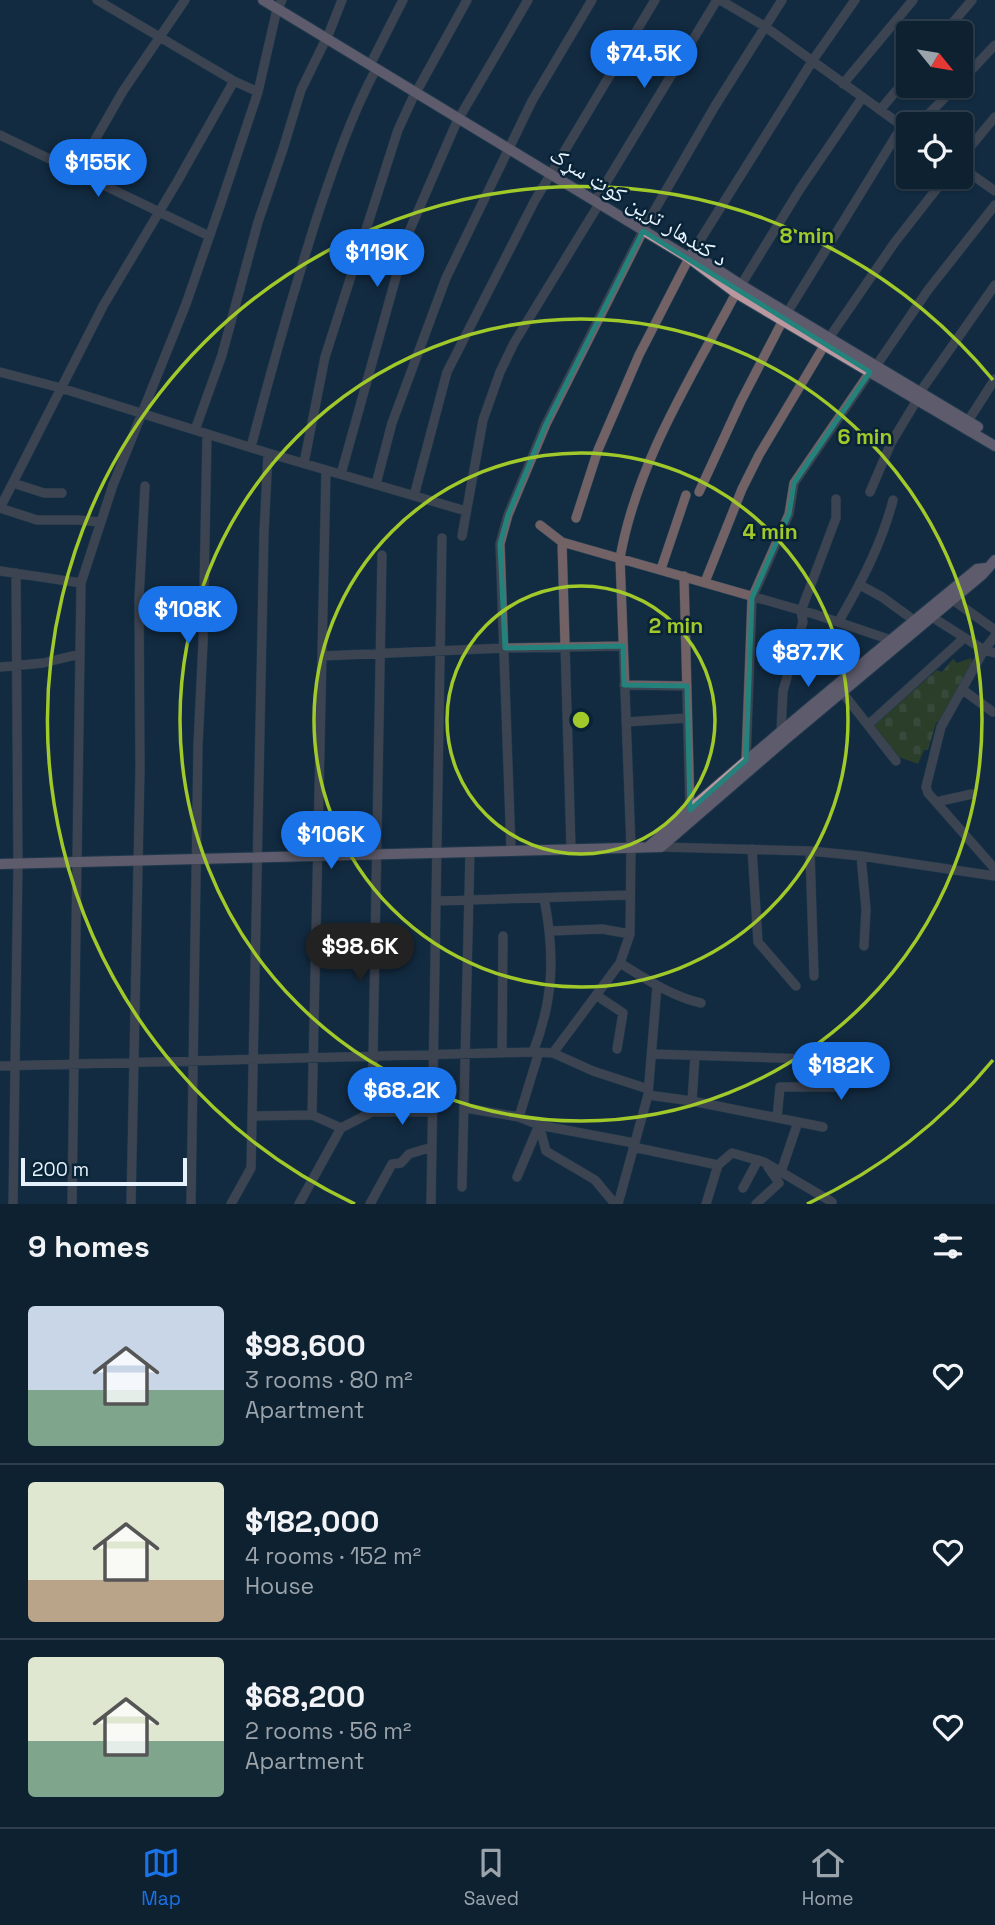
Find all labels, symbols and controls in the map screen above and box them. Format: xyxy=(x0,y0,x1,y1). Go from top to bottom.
north arrow xyxy=(896,21,973,98)
map controls xyxy=(896,21,973,189)
pin: $74.5K xyxy=(587,31,701,90)
text: $74.5K xyxy=(606,38,682,68)
button: locate xyxy=(896,112,973,189)
street label: د کندهار ترين کوټ سړک xyxy=(544,139,734,273)
pin: $155K xyxy=(49,140,147,199)
text: $155K xyxy=(65,147,131,177)
text: 8 min xyxy=(780,222,834,249)
pin: $119K xyxy=(328,230,426,289)
text: $119K xyxy=(345,237,409,267)
text: 6 min xyxy=(838,423,892,450)
text: 4 min xyxy=(742,518,798,545)
pin: $108K xyxy=(139,586,237,646)
text: $108K xyxy=(154,594,222,624)
text: 2 min xyxy=(649,612,703,639)
pin: $87.7K xyxy=(751,630,865,689)
text: $87.7K xyxy=(772,637,844,667)
centre of rings xyxy=(569,708,593,732)
pin: $106K xyxy=(282,812,380,871)
text: $106K xyxy=(297,819,365,849)
pin: $98.6K xyxy=(303,923,417,983)
text: $98.6K xyxy=(321,931,399,961)
pin: $182K xyxy=(792,1042,890,1102)
text: $182K xyxy=(808,1050,874,1080)
pin: $68.2K xyxy=(345,1068,459,1127)
text: $68.2K xyxy=(364,1075,440,1105)
scale bar xyxy=(21,1155,187,1187)
text: 200 m xyxy=(32,1157,89,1182)
text: 9 homes xyxy=(28,1227,150,1266)
icon: filters xyxy=(929,1227,967,1265)
text: $98,600 xyxy=(245,1326,366,1365)
icon: home xyxy=(84,1334,168,1418)
icon: heart xyxy=(929,1357,967,1395)
text: 3 rooms · 80 m² xyxy=(245,1365,413,1395)
text: Apartment xyxy=(245,1395,365,1425)
text: $182,000 xyxy=(245,1502,379,1541)
icon: home xyxy=(84,1510,168,1594)
icon: heart xyxy=(929,1533,967,1571)
text: 4 rooms · 152 m² xyxy=(245,1541,421,1571)
text: House xyxy=(245,1571,314,1601)
text: $68,200 xyxy=(245,1677,365,1716)
icon: home xyxy=(84,1685,168,1769)
icon: heart xyxy=(929,1708,967,1746)
text: 2 rooms · 56 m² xyxy=(245,1716,411,1746)
text: Apartment xyxy=(245,1746,365,1776)
tab: Map xyxy=(141,1844,181,1911)
tab: Saved xyxy=(464,1844,519,1911)
tab: Home xyxy=(802,1844,854,1911)

